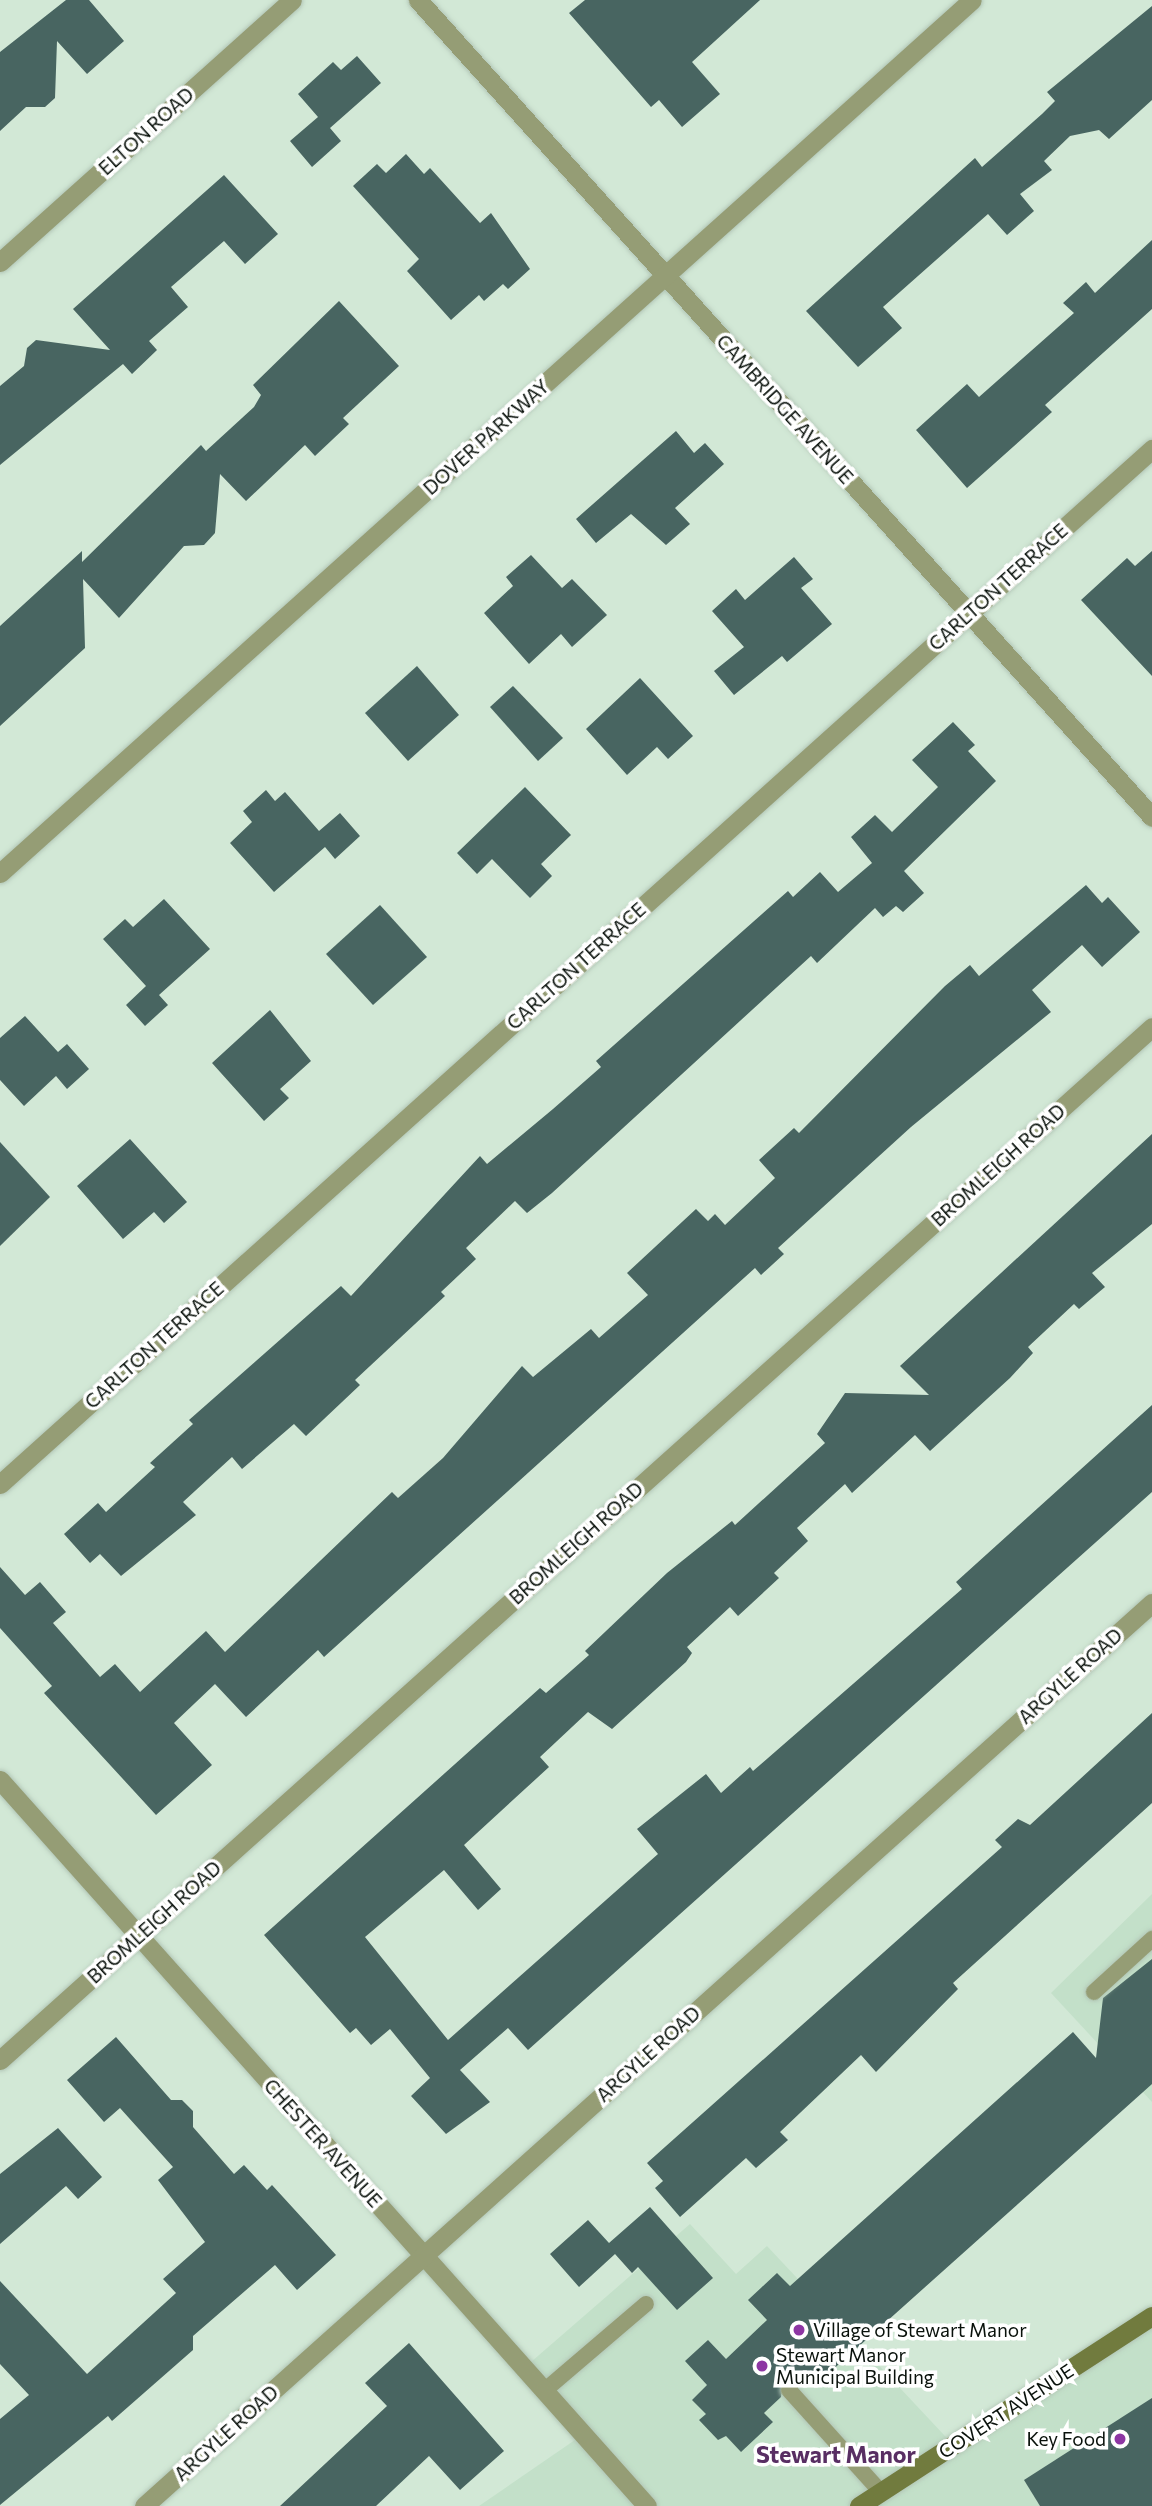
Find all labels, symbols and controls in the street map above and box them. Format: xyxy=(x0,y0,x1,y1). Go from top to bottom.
street label: ELTON ROAD xyxy=(94,82,198,180)
street label: CAMBRIDGE AVENUE xyxy=(712,330,858,488)
street label: DOVER PARKWAY xyxy=(419,375,553,499)
street label: CARLTON TERRACE xyxy=(924,519,1072,655)
street label: CARLTON TERRACE xyxy=(502,898,650,1034)
street label: BROMLEIGH ROAD xyxy=(927,1099,1069,1231)
street label: CARLTON TERRACE xyxy=(80,1277,228,1413)
street label: BROMLEIGH ROAD xyxy=(505,1477,647,1609)
street label: ARGYLE ROAD xyxy=(1013,1623,1127,1729)
street label: BROMLEIGH ROAD xyxy=(83,1856,225,1988)
street label: ARGYLE ROAD xyxy=(591,2001,705,2107)
street label: CHESTER AVENUE xyxy=(259,2074,387,2212)
place label: Village of Stewart Manor xyxy=(813,2319,1027,2341)
marker: Village of Stewart Manor xyxy=(791,2322,807,2338)
place label: Stewart Manor Municipal Building xyxy=(776,2344,934,2388)
marker: Stewart Manor Municipal Building xyxy=(754,2358,770,2374)
street label: COVERT AVENUE xyxy=(934,2359,1078,2463)
street label: ARGYLE ROAD xyxy=(169,2380,283,2486)
place label: Key Food xyxy=(1027,2428,1106,2450)
marker: Key Food xyxy=(1112,2431,1128,2447)
district label: Stewart Manor xyxy=(756,2440,916,2468)

